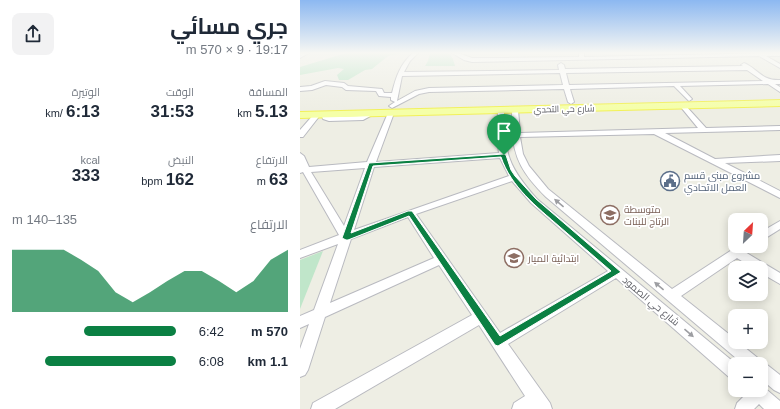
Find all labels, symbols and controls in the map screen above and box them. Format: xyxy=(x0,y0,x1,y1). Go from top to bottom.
button: share xyxy=(12,13,54,55)
text: جري مسائي xyxy=(170,14,288,39)
text: 19:17 · 9 × 570 m xyxy=(186,42,288,57)
text: الوتيرة xyxy=(72,86,100,98)
text: الوقت xyxy=(166,86,194,98)
text: المسافة xyxy=(249,86,288,98)
text: 6:13 xyxy=(66,102,100,121)
text: 31:53 xyxy=(151,102,194,121)
text: 5.13 xyxy=(255,102,288,121)
street label: شارع حي التحدي xyxy=(533,103,595,117)
text: /km xyxy=(45,107,66,119)
text: km xyxy=(237,107,255,119)
pin xyxy=(487,114,521,155)
icon: arrive xyxy=(493,120,515,142)
text: kcal xyxy=(80,154,100,166)
text: النبض xyxy=(168,154,194,166)
text: الارتفاع xyxy=(256,154,288,166)
text: 333 xyxy=(72,166,100,185)
text: 162 xyxy=(166,170,194,189)
text: 63 xyxy=(269,170,288,189)
public building icon: مشروع مبنى قسم العمل الاتحادي xyxy=(659,170,681,192)
place label: مشروع مبنى قسم العمل الاتحادي xyxy=(684,170,760,195)
text: bpm xyxy=(141,175,166,187)
text: m xyxy=(257,175,269,187)
one-way arrow xyxy=(553,199,564,208)
school or university icon: متوسطة الرتاج للبنات xyxy=(599,204,621,226)
place label: متوسطة الرتاج للبنات xyxy=(624,204,669,228)
text: 135–140 m xyxy=(12,212,77,227)
north arrow xyxy=(728,213,768,253)
map controls xyxy=(728,213,768,397)
text: الارتفاع xyxy=(250,217,288,232)
school or university icon: ابتدائية الميار xyxy=(503,247,525,269)
place label: ابتدائية الميار xyxy=(527,253,579,264)
button: layers xyxy=(728,261,768,301)
street label: شارع حي الصمود xyxy=(619,274,682,329)
one-way arrow xyxy=(654,282,664,291)
button: + xyxy=(728,309,768,349)
text: 6:42 xyxy=(199,324,224,339)
text: 570 m xyxy=(251,324,288,339)
one-way arrow xyxy=(684,329,694,338)
text: 6:08 xyxy=(199,354,224,369)
text: 1.1 km xyxy=(248,354,288,369)
button: − xyxy=(728,357,768,397)

